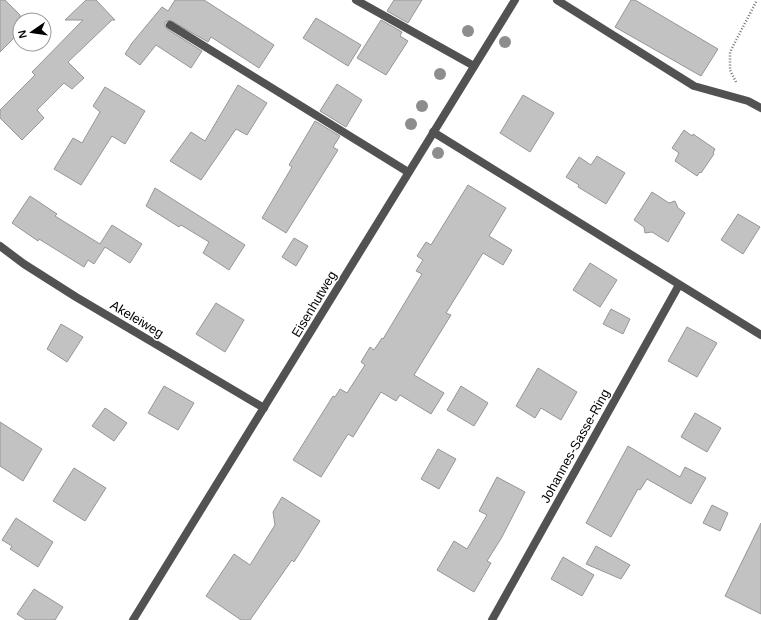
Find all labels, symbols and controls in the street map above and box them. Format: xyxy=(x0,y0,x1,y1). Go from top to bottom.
north arrow xyxy=(12,12,52,52)
text: N xyxy=(16,29,29,39)
street label: Eisenhutweg xyxy=(288,268,340,340)
street label: Akeleiweg xyxy=(108,297,166,341)
street label: Johannes-Sasse-Ring xyxy=(537,386,613,506)

